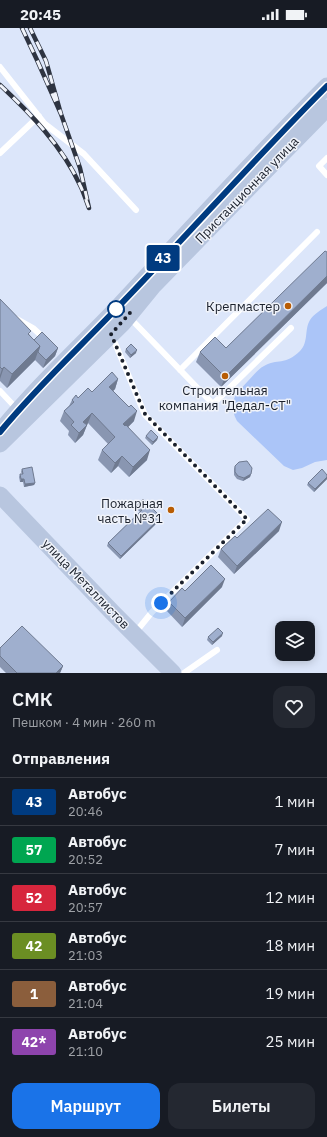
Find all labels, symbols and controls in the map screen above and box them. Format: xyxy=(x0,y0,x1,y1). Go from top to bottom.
text: 20:45 xyxy=(20,5,61,24)
street label: Пристанционная улица xyxy=(191,133,303,247)
line badge: 43 xyxy=(145,245,181,271)
text: 43 xyxy=(155,249,171,267)
place label: Крепмастер xyxy=(206,298,280,315)
unlabelled marker xyxy=(107,300,125,318)
marker: Крепмастер xyxy=(283,301,293,311)
marker: Строительная компания "Дедал-СТ" xyxy=(220,371,230,381)
place label: Строительная компания "Дедал-СТ" xyxy=(159,382,291,414)
place label: Пожарная часть №31 xyxy=(98,495,163,527)
marker: Пожарная часть №31 xyxy=(166,505,176,515)
street label: улица Металлистов xyxy=(39,535,133,633)
your location xyxy=(151,593,171,613)
map controls xyxy=(275,621,315,661)
button: layers xyxy=(275,621,315,661)
button: heart xyxy=(273,686,315,728)
text: СМК xyxy=(12,687,52,711)
text: Пешком · 4 мин · 260 m xyxy=(12,714,156,731)
text: Отправления xyxy=(12,749,110,768)
text: Автобус xyxy=(68,784,127,803)
text: 1 мин xyxy=(274,792,315,811)
text: 43 xyxy=(26,793,42,811)
text: 20:46 xyxy=(68,803,103,820)
text: Автобус xyxy=(68,832,127,851)
text: 7 мин xyxy=(274,840,315,859)
text: 57 xyxy=(26,841,42,859)
text: 20:52 xyxy=(68,851,103,868)
text: Автобус xyxy=(68,880,127,899)
text: 12 мин xyxy=(265,888,315,907)
text: 52 xyxy=(26,889,42,907)
text: 20:57 xyxy=(68,899,103,916)
text: Автобус xyxy=(68,928,127,947)
text: 18 мин xyxy=(265,936,315,955)
text: 42 xyxy=(26,937,42,955)
text: 21:03 xyxy=(68,947,103,964)
text: Автобус xyxy=(68,976,127,995)
text: 19 мин xyxy=(265,984,315,1003)
text: 1 xyxy=(30,985,38,1003)
text: 21:04 xyxy=(68,995,103,1012)
text: Автобус xyxy=(68,1024,127,1043)
text: 25 мин xyxy=(265,1032,315,1051)
text: 42* xyxy=(21,1033,47,1051)
text: 21:10 xyxy=(68,1043,103,1060)
button: Маршрут xyxy=(12,1083,160,1129)
button: Билеты xyxy=(168,1083,315,1129)

